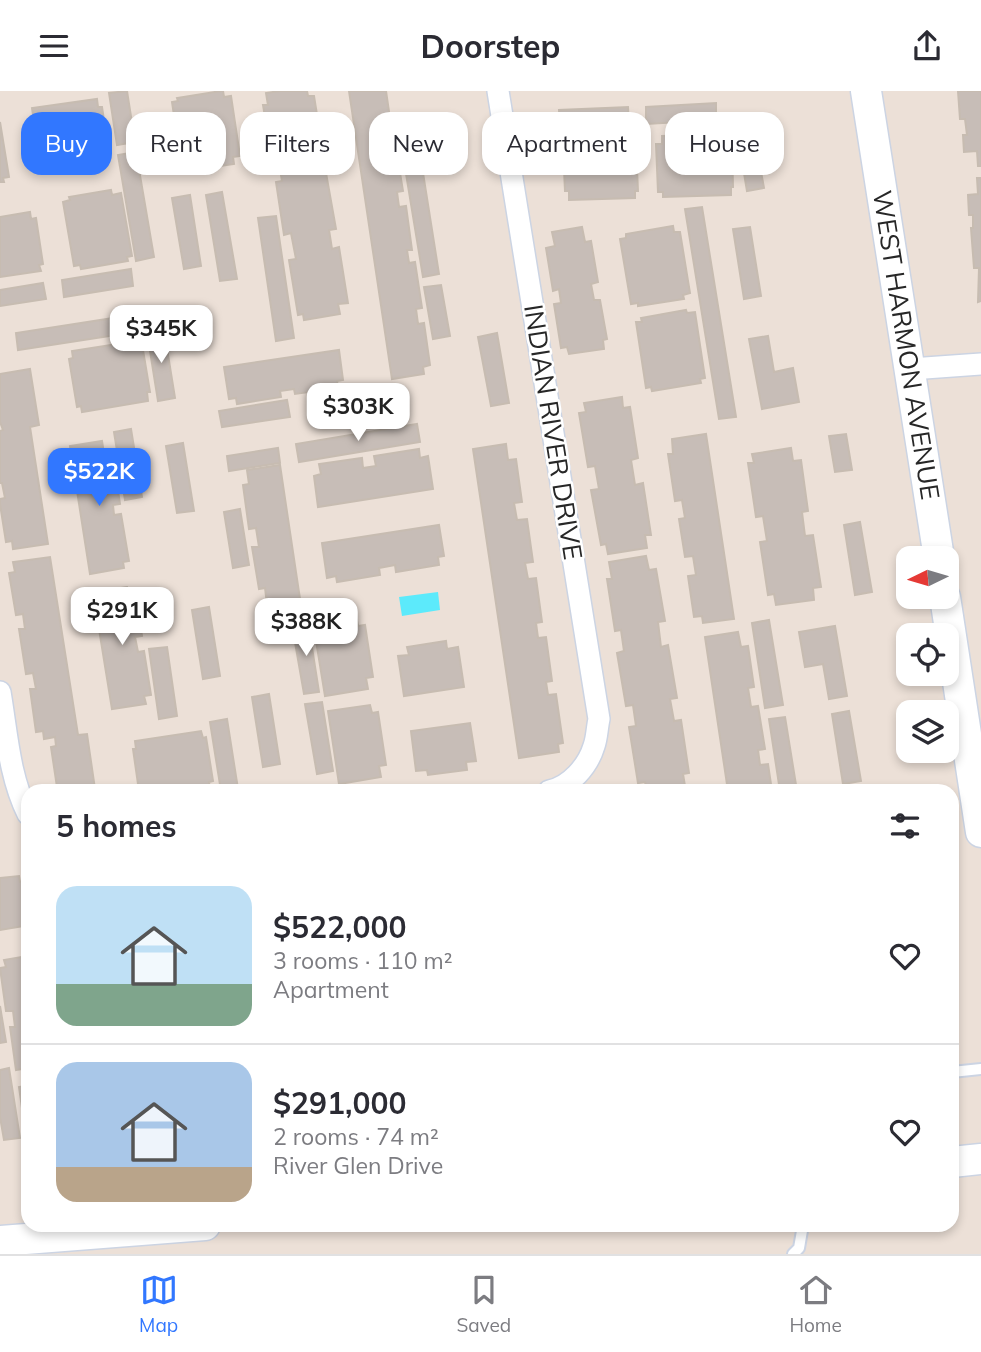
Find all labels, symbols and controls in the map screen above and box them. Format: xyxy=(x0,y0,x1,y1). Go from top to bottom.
text: Doorstep xyxy=(421,26,560,66)
icon: menu xyxy=(35,27,73,65)
icon: share xyxy=(908,27,946,65)
chip: Buy xyxy=(21,112,112,175)
chip: Rent xyxy=(126,112,226,175)
chip: Filters xyxy=(240,112,355,175)
chip: New xyxy=(369,112,468,175)
chip: Apartment xyxy=(482,112,651,175)
chip: House xyxy=(665,112,784,175)
street label: WEST HARMON AVENUE xyxy=(866,188,947,502)
street label: INDIAN RIVER DRIVE xyxy=(517,302,590,562)
pin: $345K xyxy=(112,306,210,365)
text: $345K xyxy=(126,313,196,342)
pin: $303K xyxy=(309,383,407,443)
text: $303K xyxy=(323,391,393,420)
pin: $522K xyxy=(50,449,148,508)
text: $522K xyxy=(64,456,134,485)
north arrow xyxy=(896,546,959,609)
map controls xyxy=(896,546,959,763)
pin: $291K xyxy=(73,587,171,647)
text: $291K xyxy=(87,595,157,624)
pin: $388K xyxy=(257,599,355,658)
text: $388K xyxy=(271,606,341,635)
button: locate xyxy=(896,623,959,686)
button: layers xyxy=(896,700,959,763)
text: 5 homes xyxy=(56,807,177,845)
icon: filters xyxy=(886,807,924,845)
text: $522,000 xyxy=(273,908,406,946)
icon: home xyxy=(112,914,196,998)
icon: heart xyxy=(886,937,924,975)
text: 3 rooms · 110 m² xyxy=(273,946,453,975)
text: Apartment xyxy=(273,975,389,1004)
text: $291,000 xyxy=(273,1084,406,1122)
icon: home xyxy=(112,1090,196,1174)
icon: heart xyxy=(886,1113,924,1151)
text: 2 rooms · 74 m² xyxy=(273,1122,439,1151)
text: River Glen Drive xyxy=(273,1151,443,1180)
tab: Map xyxy=(139,1271,178,1337)
tab: Saved xyxy=(456,1271,511,1337)
tab: Home xyxy=(789,1271,842,1337)

